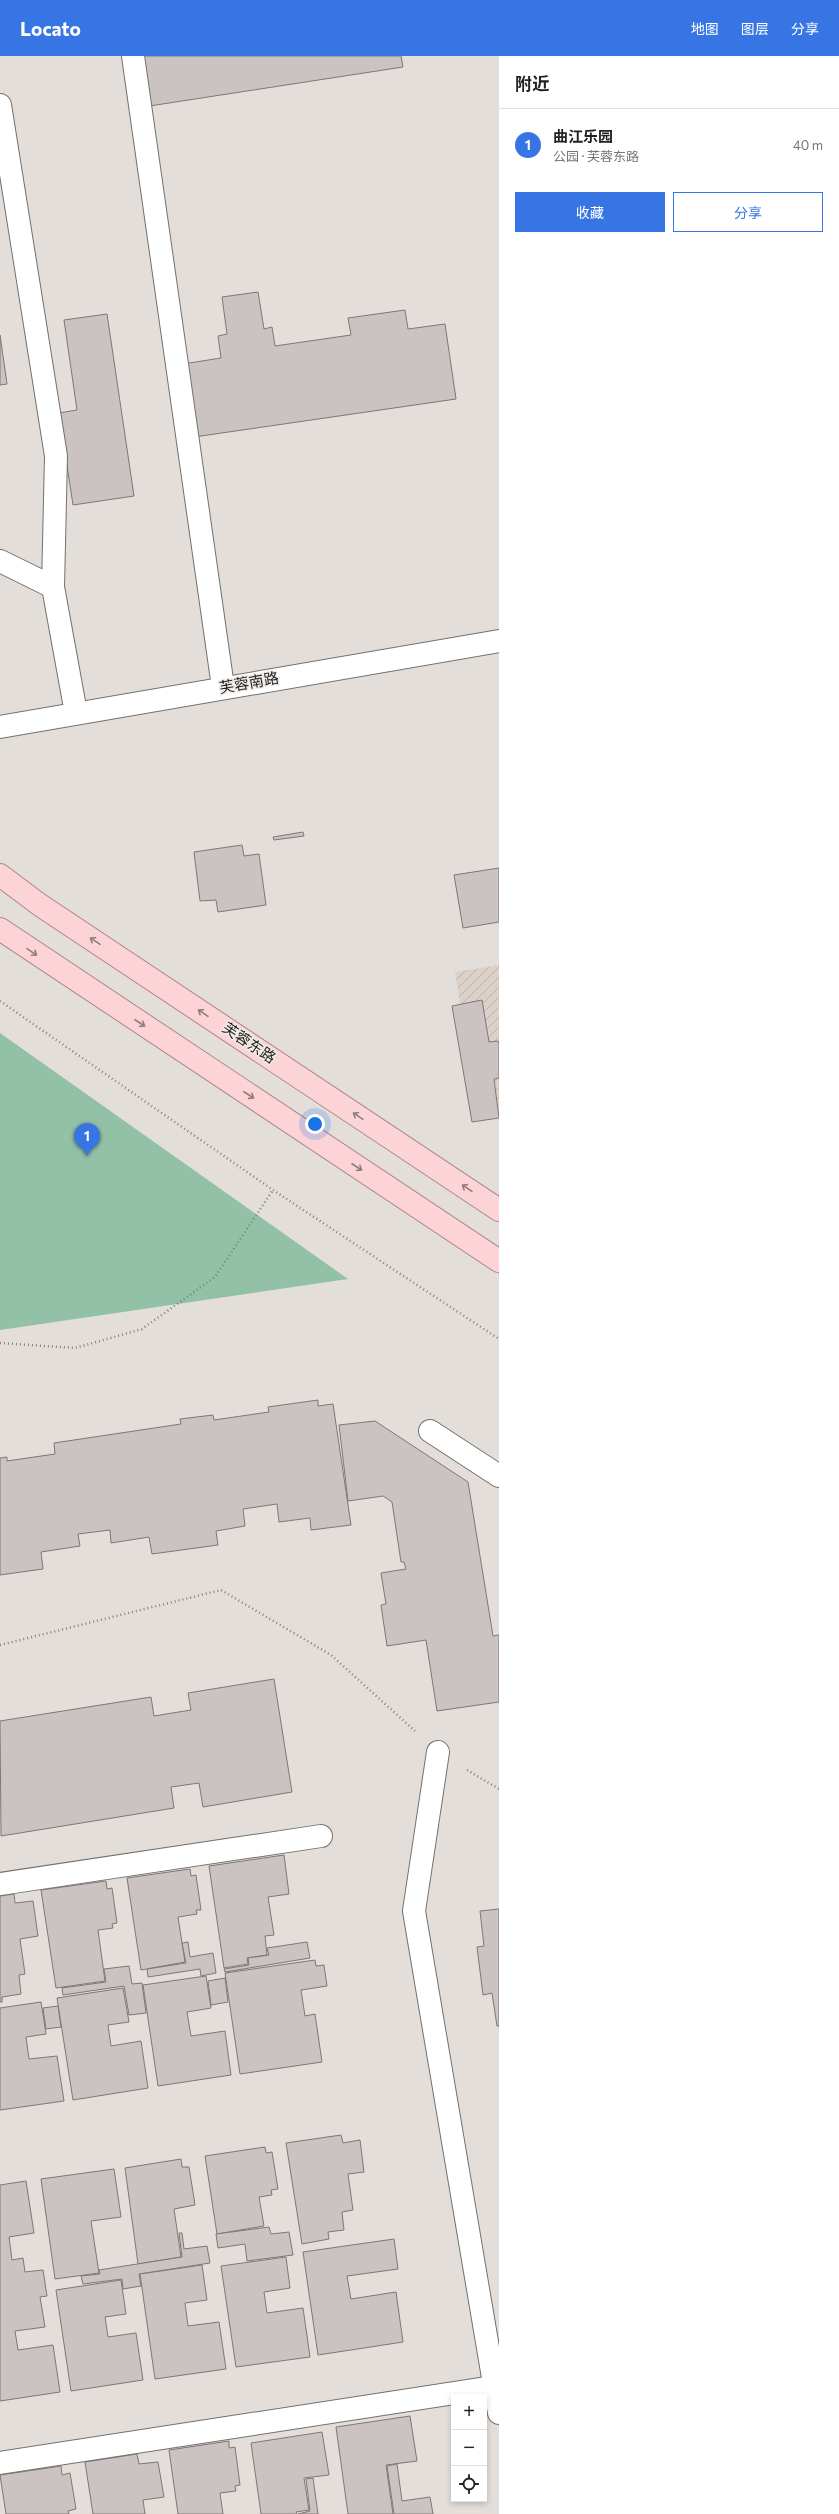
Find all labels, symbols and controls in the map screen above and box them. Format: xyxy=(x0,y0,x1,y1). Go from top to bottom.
text: Locato xyxy=(20,17,81,40)
text: 地图 xyxy=(691,20,719,37)
text: 图层 xyxy=(741,20,769,37)
text: 分享 xyxy=(791,20,819,37)
text: 附近 xyxy=(515,73,549,94)
text: 曲江乐园 xyxy=(553,127,613,145)
text: 1 xyxy=(525,137,531,153)
text: 40 m xyxy=(793,137,823,153)
text: 公园 · 芙蓉东路 xyxy=(553,148,639,164)
button: 收藏 xyxy=(515,192,665,232)
button: 分享 xyxy=(673,192,823,232)
street label: 芙蓉南路 xyxy=(218,668,280,696)
one-way arrow xyxy=(90,937,101,945)
one-way arrow xyxy=(26,948,37,956)
one-way arrow xyxy=(198,1009,209,1017)
street label: 芙蓉东路 xyxy=(220,1018,279,1066)
one-way arrow xyxy=(134,1020,146,1028)
one-way arrow xyxy=(243,1091,254,1099)
one-way arrow xyxy=(353,1112,364,1120)
your location xyxy=(305,1114,325,1134)
pin: 1 xyxy=(74,1123,100,1156)
one-way arrow xyxy=(351,1163,362,1171)
one-way arrow xyxy=(461,1184,472,1192)
map controls xyxy=(451,2394,487,2502)
button: + xyxy=(451,2394,487,2430)
button: − xyxy=(451,2430,487,2466)
button: locate xyxy=(451,2466,487,2502)

